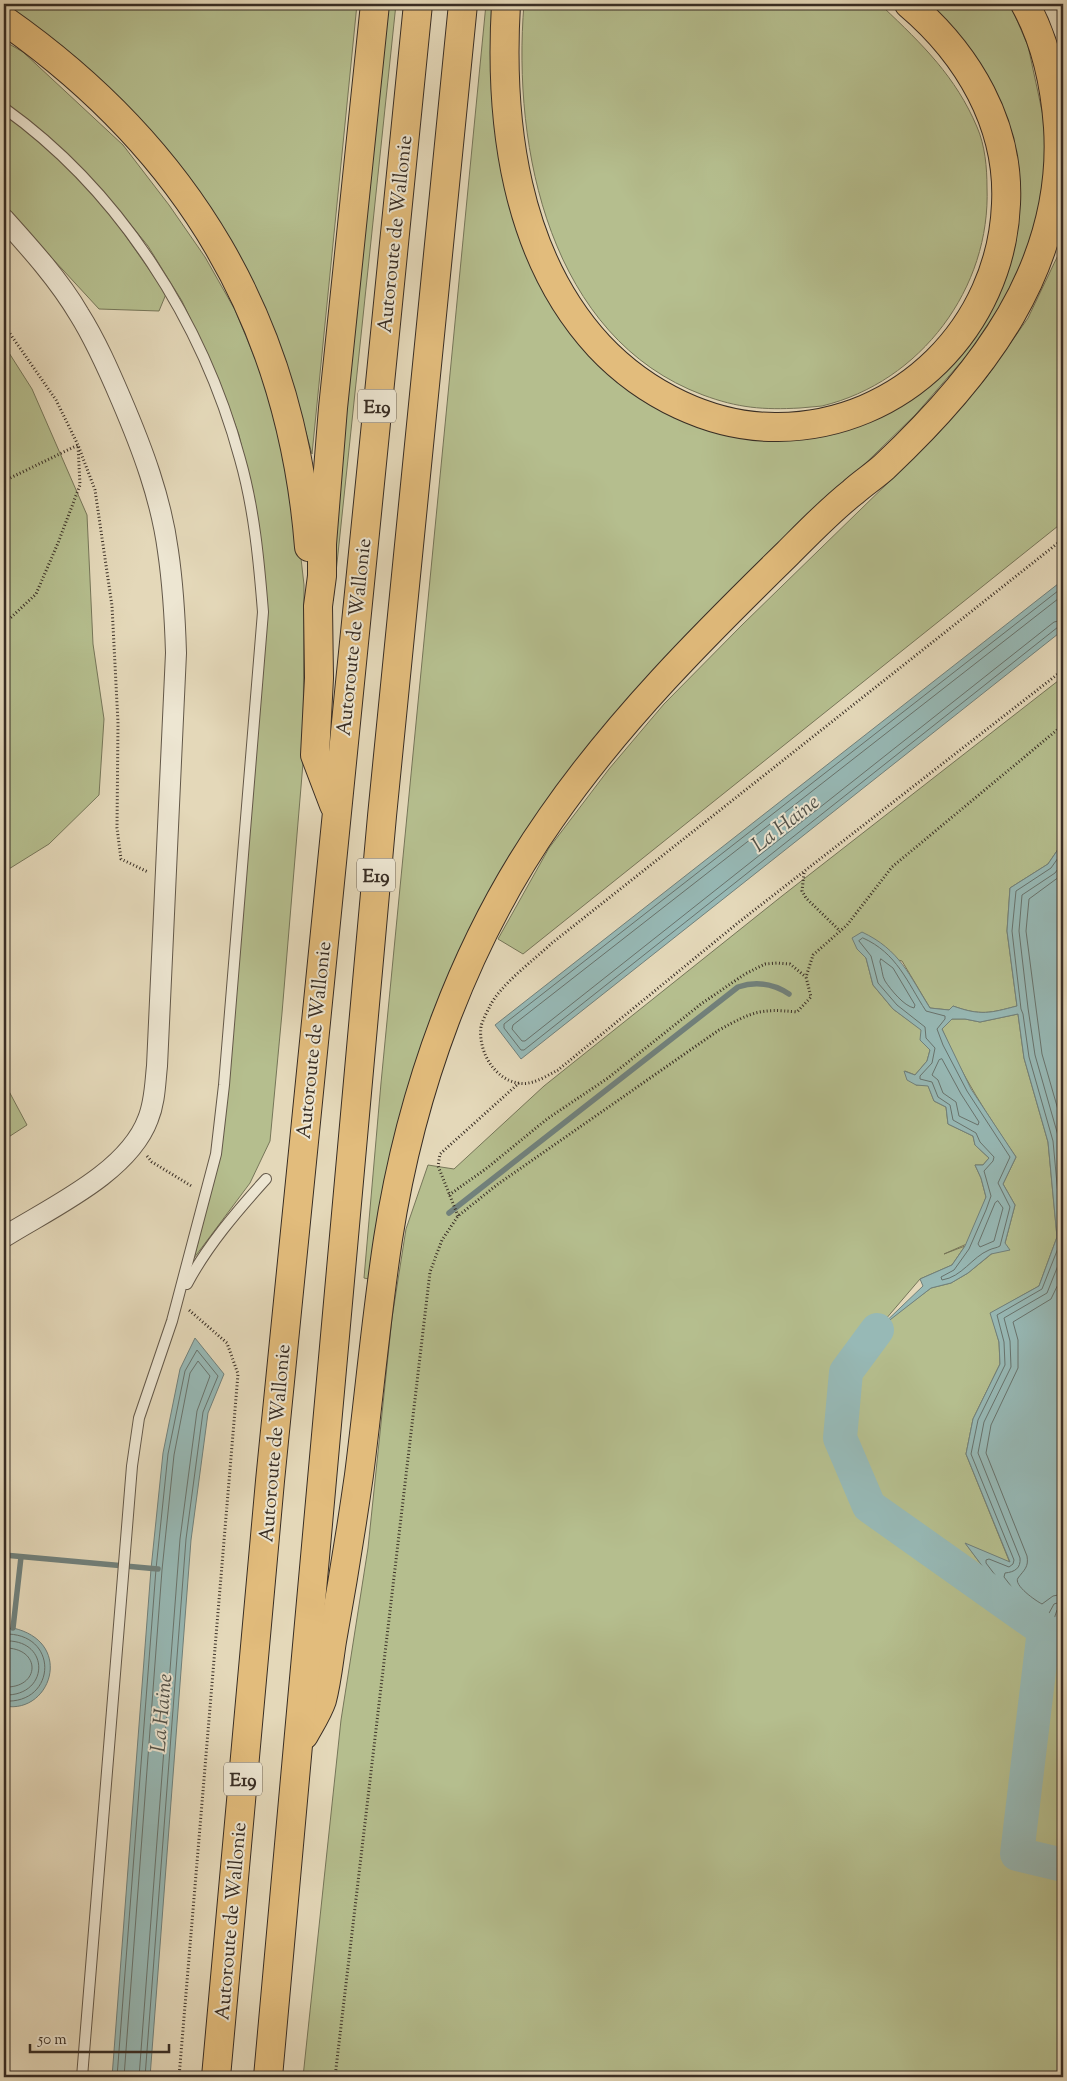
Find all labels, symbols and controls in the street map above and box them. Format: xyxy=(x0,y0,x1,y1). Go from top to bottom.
street label: Autoroute de Wallonie xyxy=(372,134,421,335)
road number: E19 xyxy=(358,390,396,422)
street label: Autoroute de Wallonie xyxy=(331,537,380,738)
water label: La Haine xyxy=(746,788,827,861)
road number: E19 xyxy=(357,858,395,892)
street label: Autoroute de Wallonie xyxy=(291,940,340,1141)
street label: Autoroute de Wallonie xyxy=(253,1343,300,1544)
water label: La Haine xyxy=(145,1673,181,1754)
road number: E19 xyxy=(224,1762,262,1796)
street label: Autoroute de Wallonie xyxy=(209,1821,256,2022)
scale bar xyxy=(30,2021,169,2053)
text: 50 m xyxy=(37,2030,67,2051)

